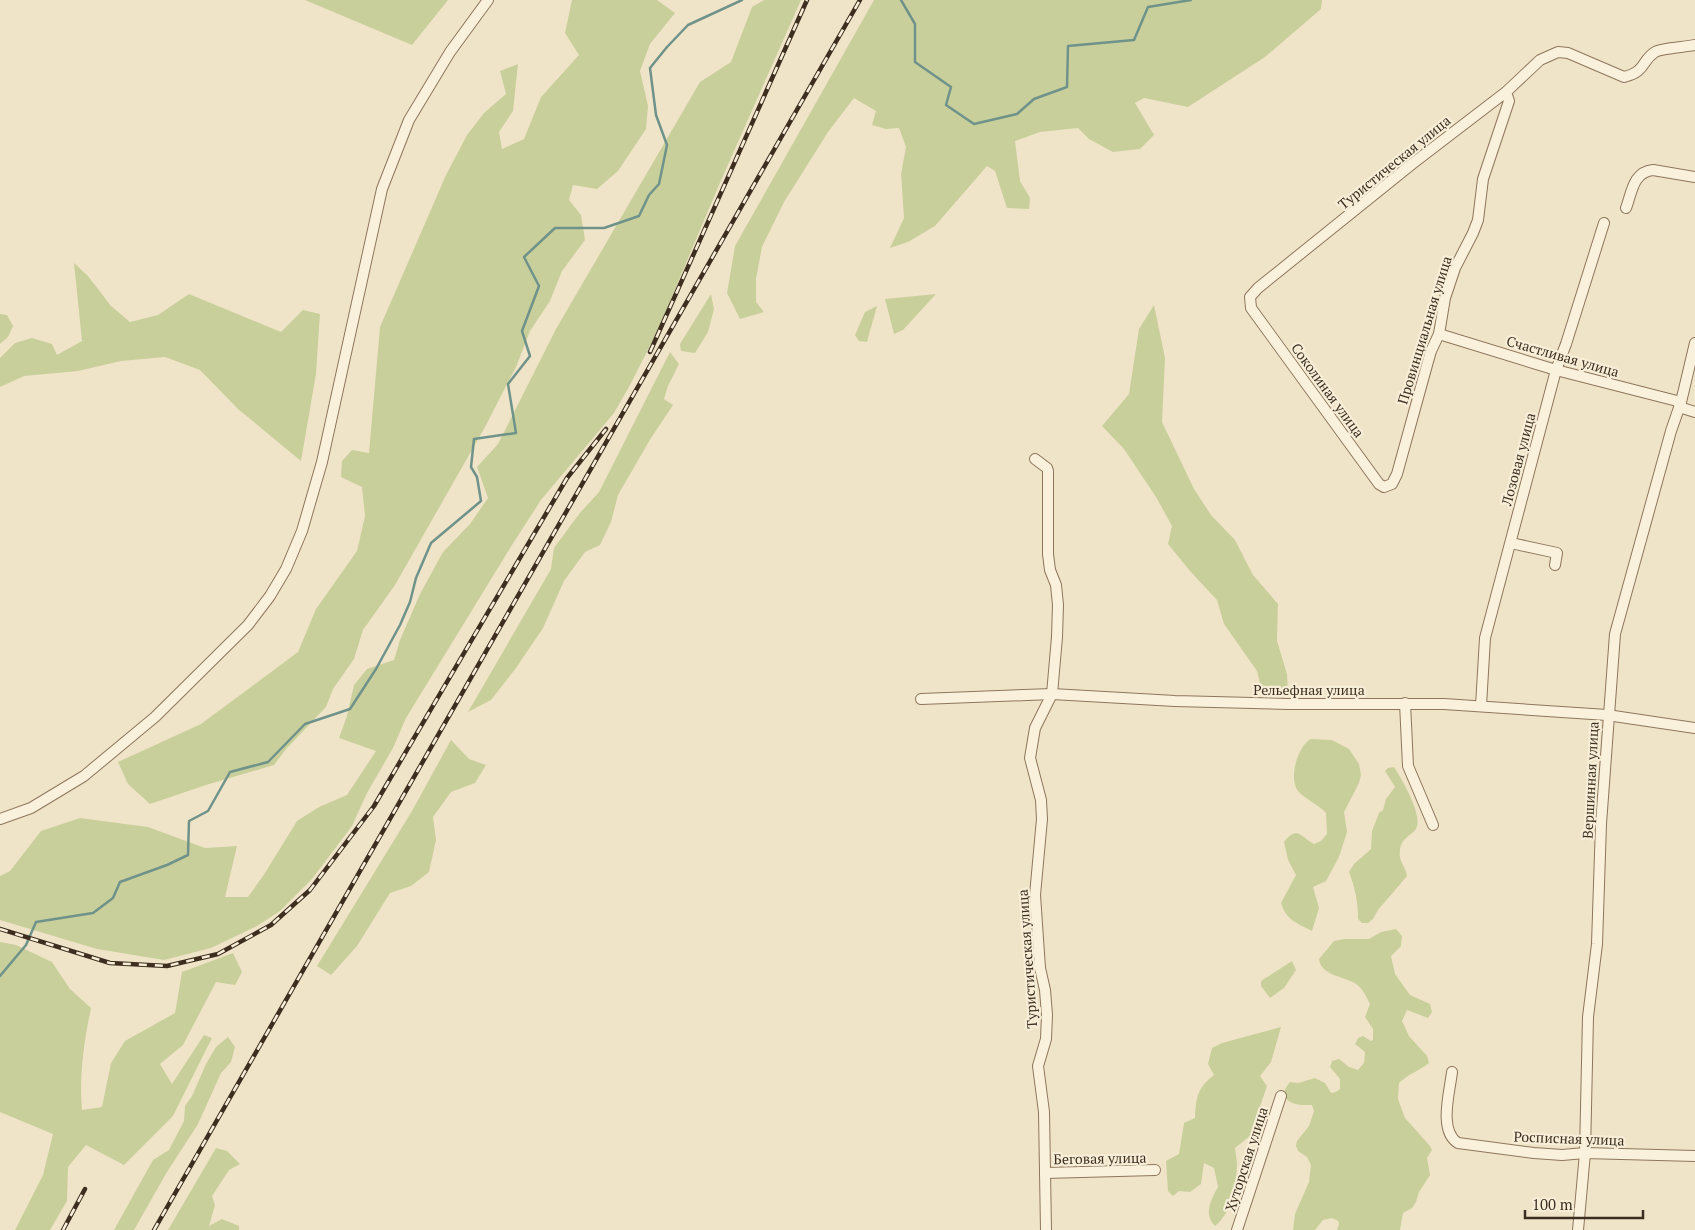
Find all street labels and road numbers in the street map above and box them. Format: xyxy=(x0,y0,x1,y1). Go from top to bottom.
street label: Туристическая улица xyxy=(1334,111,1454,213)
street label: Провинциальная улица xyxy=(1392,253,1456,407)
street label: Счастливая улица xyxy=(1505,331,1621,381)
street label: Соколиная улица xyxy=(1287,339,1369,441)
street label: Лозовая улица xyxy=(1496,411,1539,508)
street label: Рельефная улица xyxy=(1253,680,1365,699)
street label: Вершинная улица xyxy=(1577,721,1603,839)
street label: Туристическая улица xyxy=(1013,889,1041,1029)
street label: Хуторская улица xyxy=(1220,1104,1272,1214)
street label: Росписная улица xyxy=(1513,1127,1625,1149)
street label: Беговая улица xyxy=(1053,1148,1147,1168)

